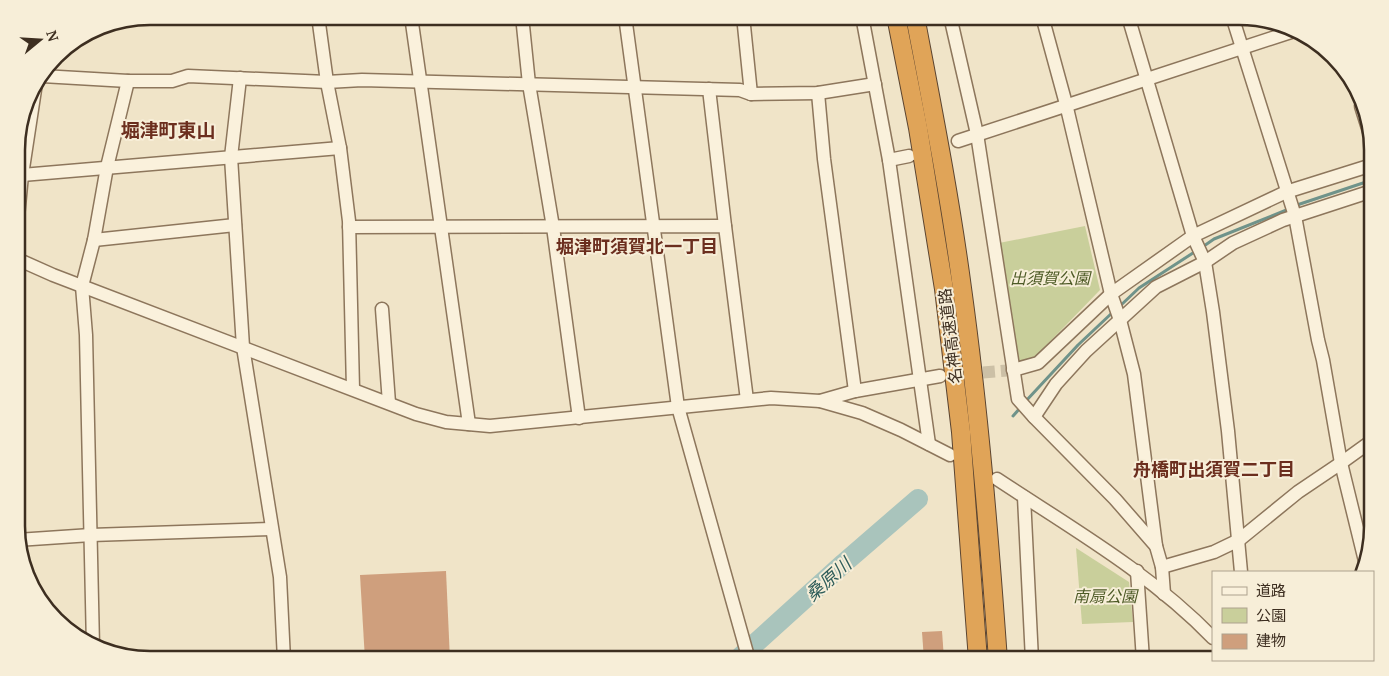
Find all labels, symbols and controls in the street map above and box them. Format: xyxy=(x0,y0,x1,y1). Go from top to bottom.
north arrow xyxy=(15,15,65,65)
text: N xyxy=(42,28,64,44)
district label: 堀津町東山 xyxy=(120,117,216,142)
district label: 堀津町須賀北一丁目 xyxy=(556,234,718,258)
park label: 出須賀公園 xyxy=(1010,267,1092,289)
street label: 名神高速道路 xyxy=(933,287,967,385)
district label: 舟橋町出須賀二丁目 xyxy=(1133,457,1295,481)
water label: 桑原川 xyxy=(800,551,858,606)
legend xyxy=(1212,571,1374,661)
text: 道路 xyxy=(1256,580,1286,600)
park label: 南扇公園 xyxy=(1073,585,1139,607)
text: 公園 xyxy=(1256,605,1286,625)
text: 建物 xyxy=(1256,630,1286,650)

